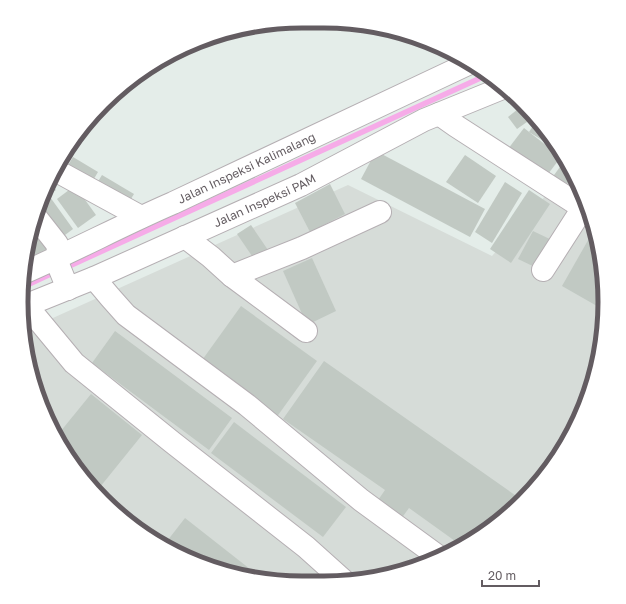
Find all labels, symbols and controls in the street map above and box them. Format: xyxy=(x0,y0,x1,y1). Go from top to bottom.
street label: Jalan Inspeksi Kalimalang xyxy=(175,129,318,207)
street label: Jalan Inspeksi PAM xyxy=(211,170,318,230)
scale bar xyxy=(482,562,539,588)
text: 20 m xyxy=(488,568,516,583)

